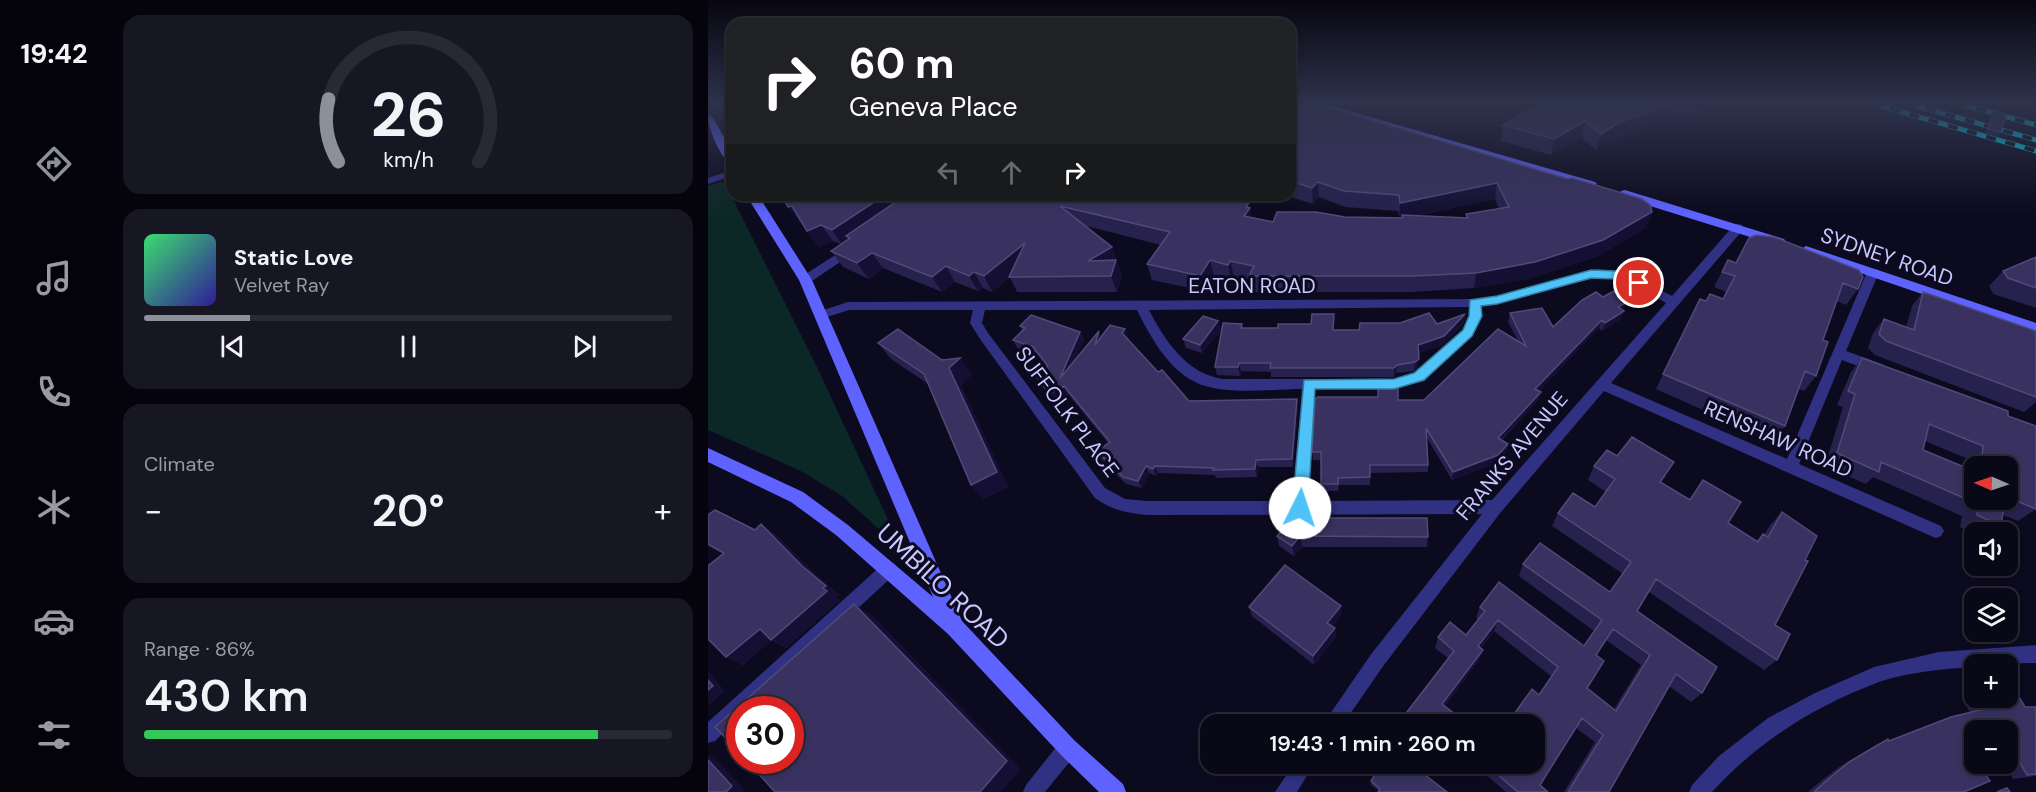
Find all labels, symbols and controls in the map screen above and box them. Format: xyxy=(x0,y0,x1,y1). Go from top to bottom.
text: 19:42 xyxy=(21,36,87,71)
text: 60 m xyxy=(849,36,955,91)
icon: right xyxy=(750,42,828,120)
text: 26 xyxy=(370,74,446,155)
text: Geneva Place xyxy=(849,89,1018,124)
icon: directions xyxy=(33,143,75,185)
text: km/h xyxy=(383,146,433,174)
icon: left xyxy=(932,156,965,189)
icon: ahead xyxy=(995,156,1028,189)
icon: right xyxy=(1058,156,1091,189)
street label: SYDNEY ROAD xyxy=(1817,221,1957,293)
text: Static Love xyxy=(234,243,354,272)
icon: music xyxy=(33,257,75,299)
pin xyxy=(1613,257,1664,308)
icon: arrive xyxy=(1622,266,1655,299)
text: Velvet Ray xyxy=(234,272,329,298)
street label: EATON ROAD xyxy=(1188,272,1316,300)
icon: previous xyxy=(216,330,249,363)
icon: pause xyxy=(392,330,425,363)
icon: next xyxy=(568,330,601,363)
street label: SUFFOLK PLACE xyxy=(1009,341,1125,483)
icon: phone xyxy=(33,371,75,413)
street label: FRANKS AVENUE xyxy=(1450,386,1574,526)
street label: RENSHAW ROAD xyxy=(1699,394,1857,484)
text: Climate xyxy=(144,451,215,477)
north arrow xyxy=(1964,456,2018,510)
map controls xyxy=(1964,456,2018,774)
position arrow xyxy=(1268,476,1332,540)
text: 20° xyxy=(371,481,445,540)
icon: climate xyxy=(33,486,75,528)
text: − xyxy=(144,489,162,532)
text: + xyxy=(654,489,672,532)
street label: UMBILO ROAD xyxy=(870,516,1016,656)
button: sound xyxy=(1964,522,2018,576)
button: layers xyxy=(1964,588,2018,642)
icon: car xyxy=(33,600,75,642)
text: Range · 86% xyxy=(144,636,255,662)
button: + xyxy=(1964,654,2018,708)
text: 430 km xyxy=(144,666,309,725)
speed limit sign: 30 xyxy=(726,696,804,774)
icon: filters xyxy=(33,714,75,756)
button: − xyxy=(1964,720,2018,774)
text: 19:43 · 1 min · 260 m xyxy=(1269,729,1476,758)

